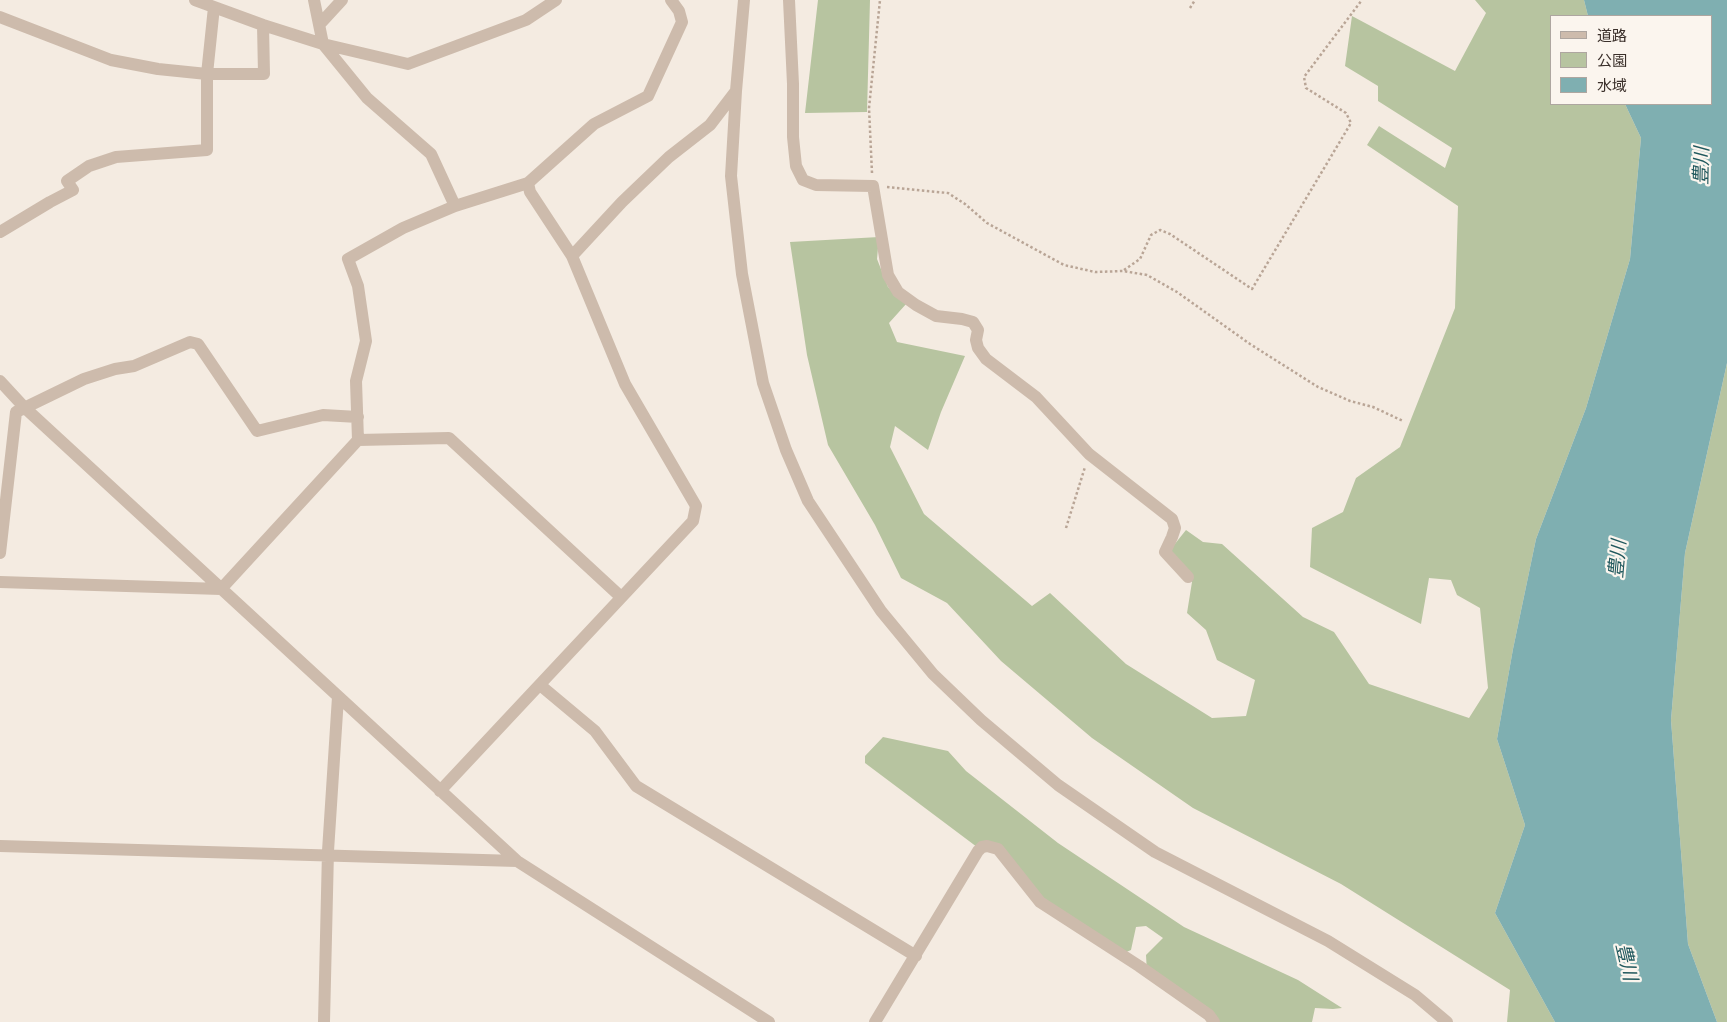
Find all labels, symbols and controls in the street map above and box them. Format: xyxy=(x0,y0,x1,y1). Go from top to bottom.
legend xyxy=(1550,15,1712,105)
text: 道路 xyxy=(1597,29,1627,44)
text: 公園 xyxy=(1597,54,1627,69)
text: 水域 xyxy=(1597,79,1627,94)
water label: 豊川 xyxy=(1690,147,1714,185)
water label: 豊川 xyxy=(1605,539,1631,579)
water label: 豊川 xyxy=(1611,941,1641,983)

